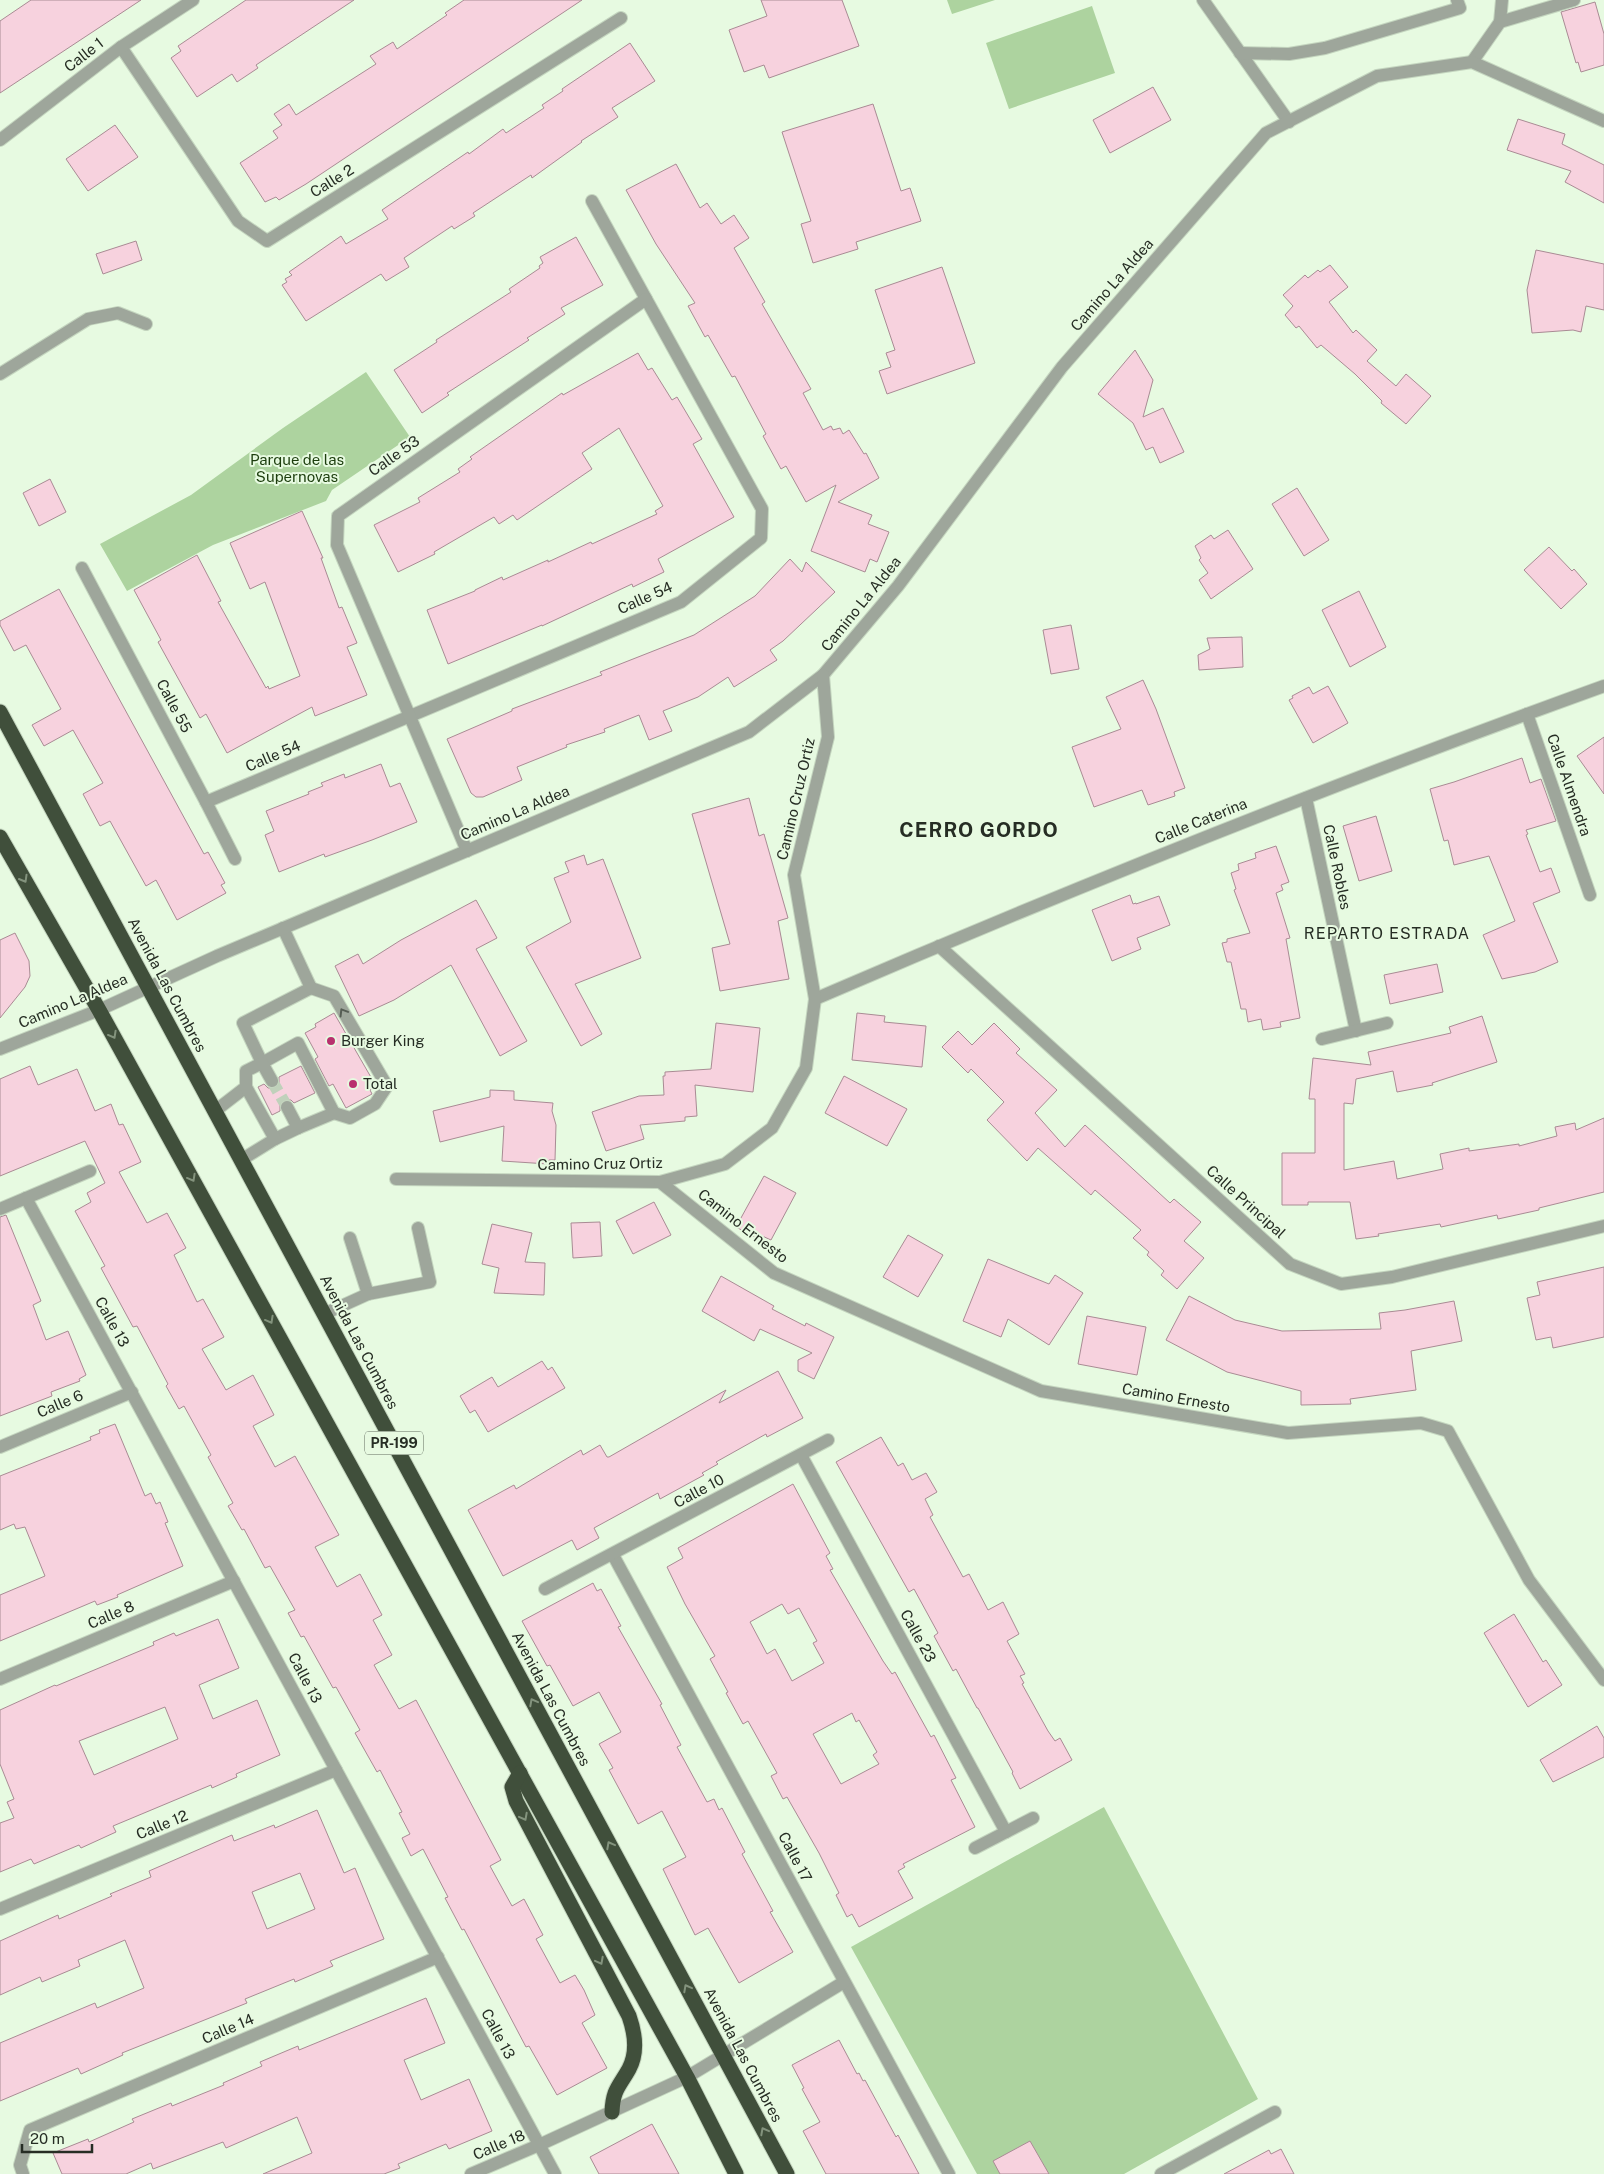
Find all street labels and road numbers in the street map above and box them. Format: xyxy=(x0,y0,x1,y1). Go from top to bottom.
street label: Calle 1 xyxy=(61,34,107,75)
street label: Calle 2 xyxy=(307,161,357,201)
street label: Camino La Aldea xyxy=(1067,235,1156,334)
street label: Calle 53 xyxy=(365,432,422,479)
street label: Camino La Aldea xyxy=(817,553,904,654)
street label: Calle 54 xyxy=(615,578,675,617)
street label: Calle 55 xyxy=(153,676,196,735)
street label: Calle Almendra xyxy=(1544,731,1595,838)
street label: Calle 54 xyxy=(243,736,303,775)
street label: Camino Cruz Ortiz xyxy=(773,736,818,862)
street label: Camino La Aldea xyxy=(458,782,572,843)
street label: Calle Caterina xyxy=(1152,794,1249,847)
street label: Calle Robles xyxy=(1320,823,1355,911)
street label: Avenida Las Cumbres xyxy=(125,915,210,1055)
street label: Camino La Aldea xyxy=(16,970,130,1031)
street label: Camino Cruz Ortiz xyxy=(537,1154,663,1173)
street label: Calle Principal xyxy=(1203,1162,1289,1242)
street label: Camino Ernesto xyxy=(695,1185,792,1266)
street label: Avenida Las Cumbres xyxy=(317,1272,402,1412)
street label: Calle 13 xyxy=(92,1294,133,1350)
street label: Camino Ernesto xyxy=(1121,1380,1232,1415)
street label: Calle 6 xyxy=(34,1386,85,1421)
road number: PR-199 xyxy=(365,1432,423,1455)
street label: Calle 10 xyxy=(671,1470,727,1511)
street label: Calle 8 xyxy=(85,1597,137,1632)
street label: Calle 23 xyxy=(897,1607,940,1665)
street label: Avenida Las Cumbres xyxy=(509,1629,594,1769)
street label: Calle 13 xyxy=(285,1650,326,1706)
street label: Calle 12 xyxy=(134,1807,190,1843)
street label: Calle 17 xyxy=(775,1829,816,1885)
street label: Avenida Las Cumbres xyxy=(701,1985,786,2125)
street label: Calle 13 xyxy=(478,2006,519,2062)
street label: Calle 14 xyxy=(199,2010,256,2047)
street label: Calle 18 xyxy=(470,2126,527,2163)

